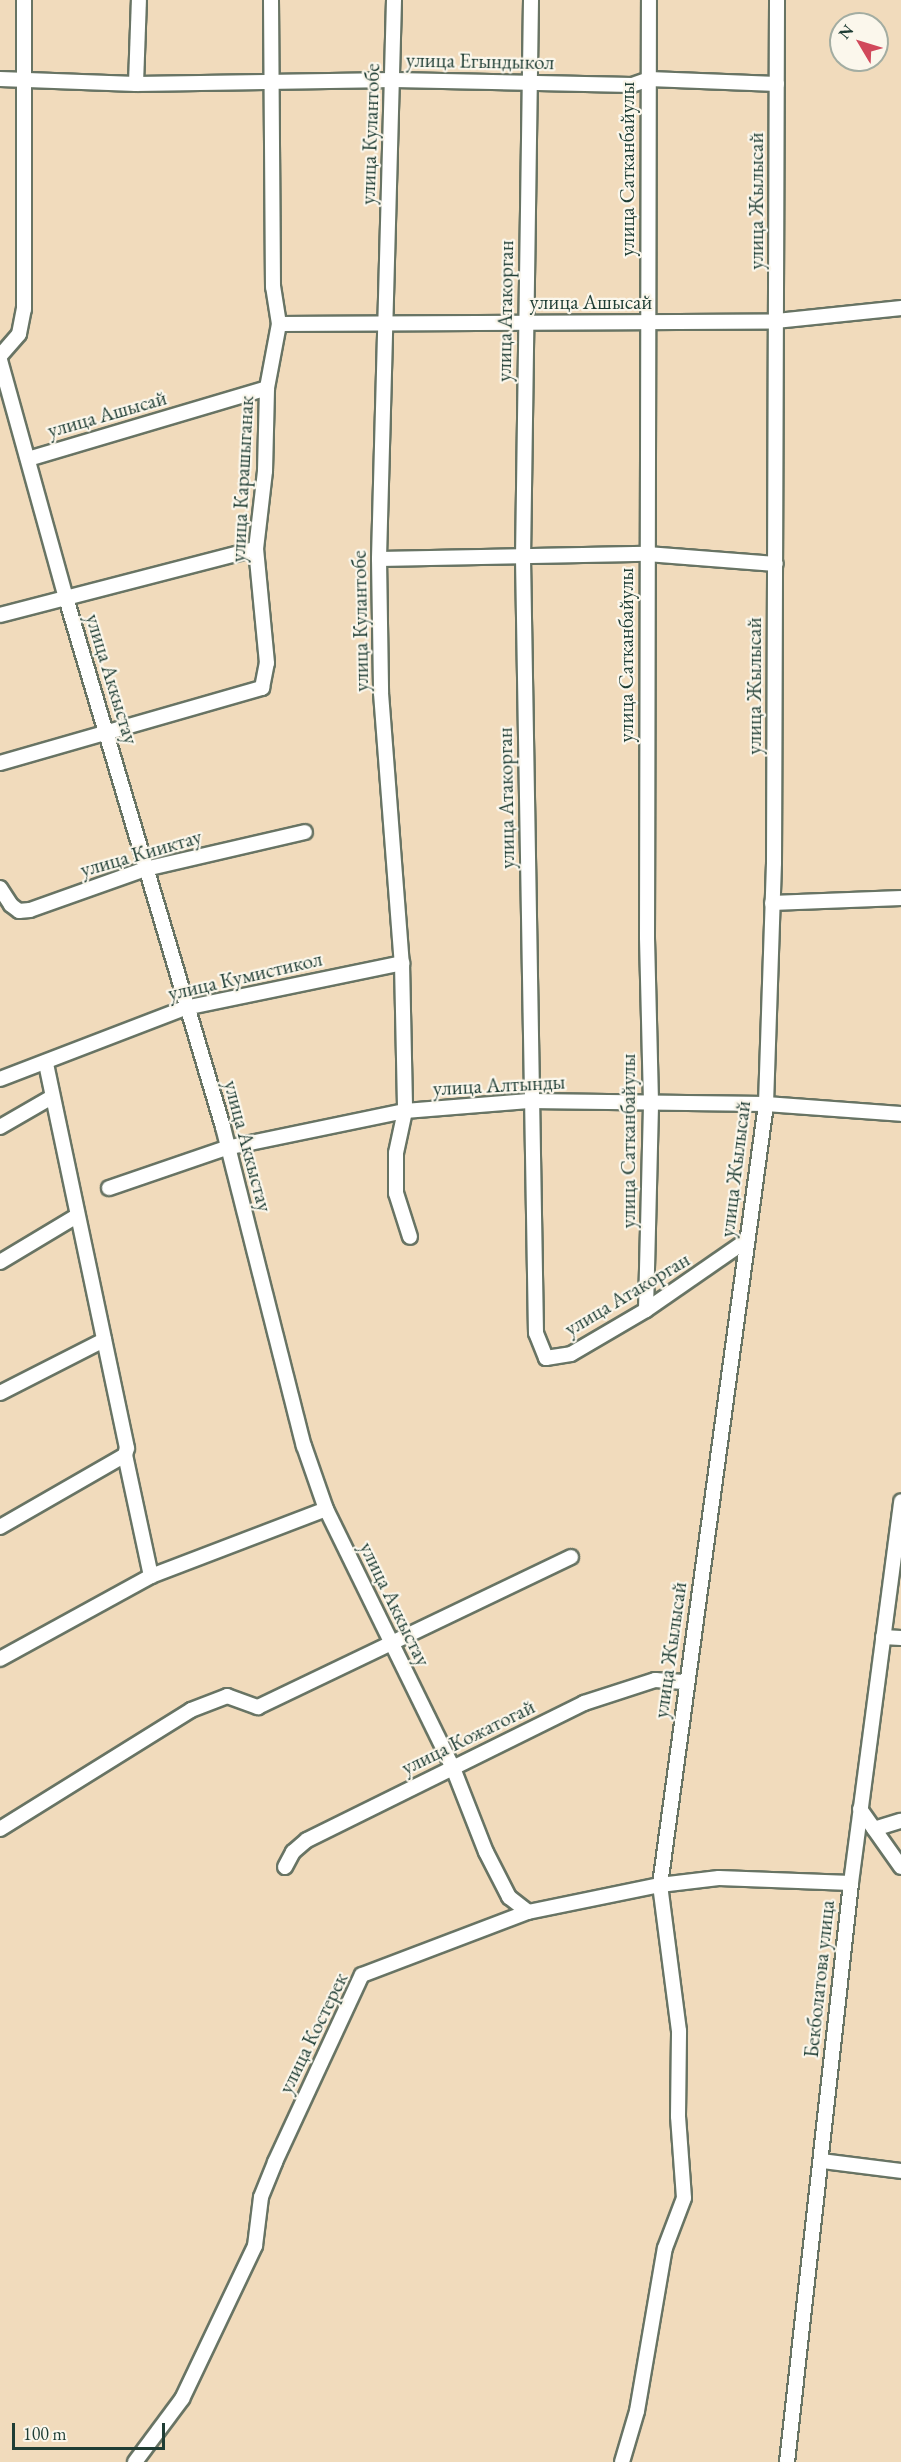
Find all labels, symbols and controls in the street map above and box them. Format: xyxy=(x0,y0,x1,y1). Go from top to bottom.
north arrow xyxy=(829,12,889,72)
text: N xyxy=(834,20,858,43)
street label: улица Егындыкол xyxy=(406,47,554,75)
street label: улица Кулантобе xyxy=(355,63,385,205)
street label: улица Сатканбайулы xyxy=(614,82,640,256)
street label: улица Жылысай xyxy=(743,132,769,270)
street label: улица Атакорган xyxy=(491,240,519,382)
street label: улица Ашысай xyxy=(530,289,652,315)
street label: улица Ашысай xyxy=(44,385,170,443)
street label: улица Карашыганак xyxy=(225,395,259,563)
street label: улица Кулантобе xyxy=(346,550,374,692)
street label: улица Сатканбайулы xyxy=(613,568,639,742)
street label: улица Аккыстау xyxy=(80,611,144,747)
street label: улица Жылысай xyxy=(741,617,767,755)
street label: улица Атакорган xyxy=(492,727,520,869)
street label: улица Кииктау xyxy=(77,824,205,882)
street label: улица Кумистикол xyxy=(165,946,325,1006)
street label: улица Сатканбайулы xyxy=(615,1054,641,1228)
street label: улица Алтынды xyxy=(432,1069,566,1101)
street label: улица Аккыстау xyxy=(218,1077,278,1215)
street label: улица Жылысай xyxy=(714,1099,756,1239)
street label: улица Атакорган xyxy=(560,1247,694,1341)
street label: улица Аккыстау xyxy=(354,1538,436,1670)
street label: улица Жылысай xyxy=(648,1580,692,1720)
street label: улица Кожатогай xyxy=(397,1694,539,1780)
street label: Бекболатова улица xyxy=(798,1899,840,2059)
street label: улица Костерек xyxy=(273,1968,353,2098)
scale bar xyxy=(15,2411,168,2449)
text: 100 m xyxy=(23,2422,67,2445)

